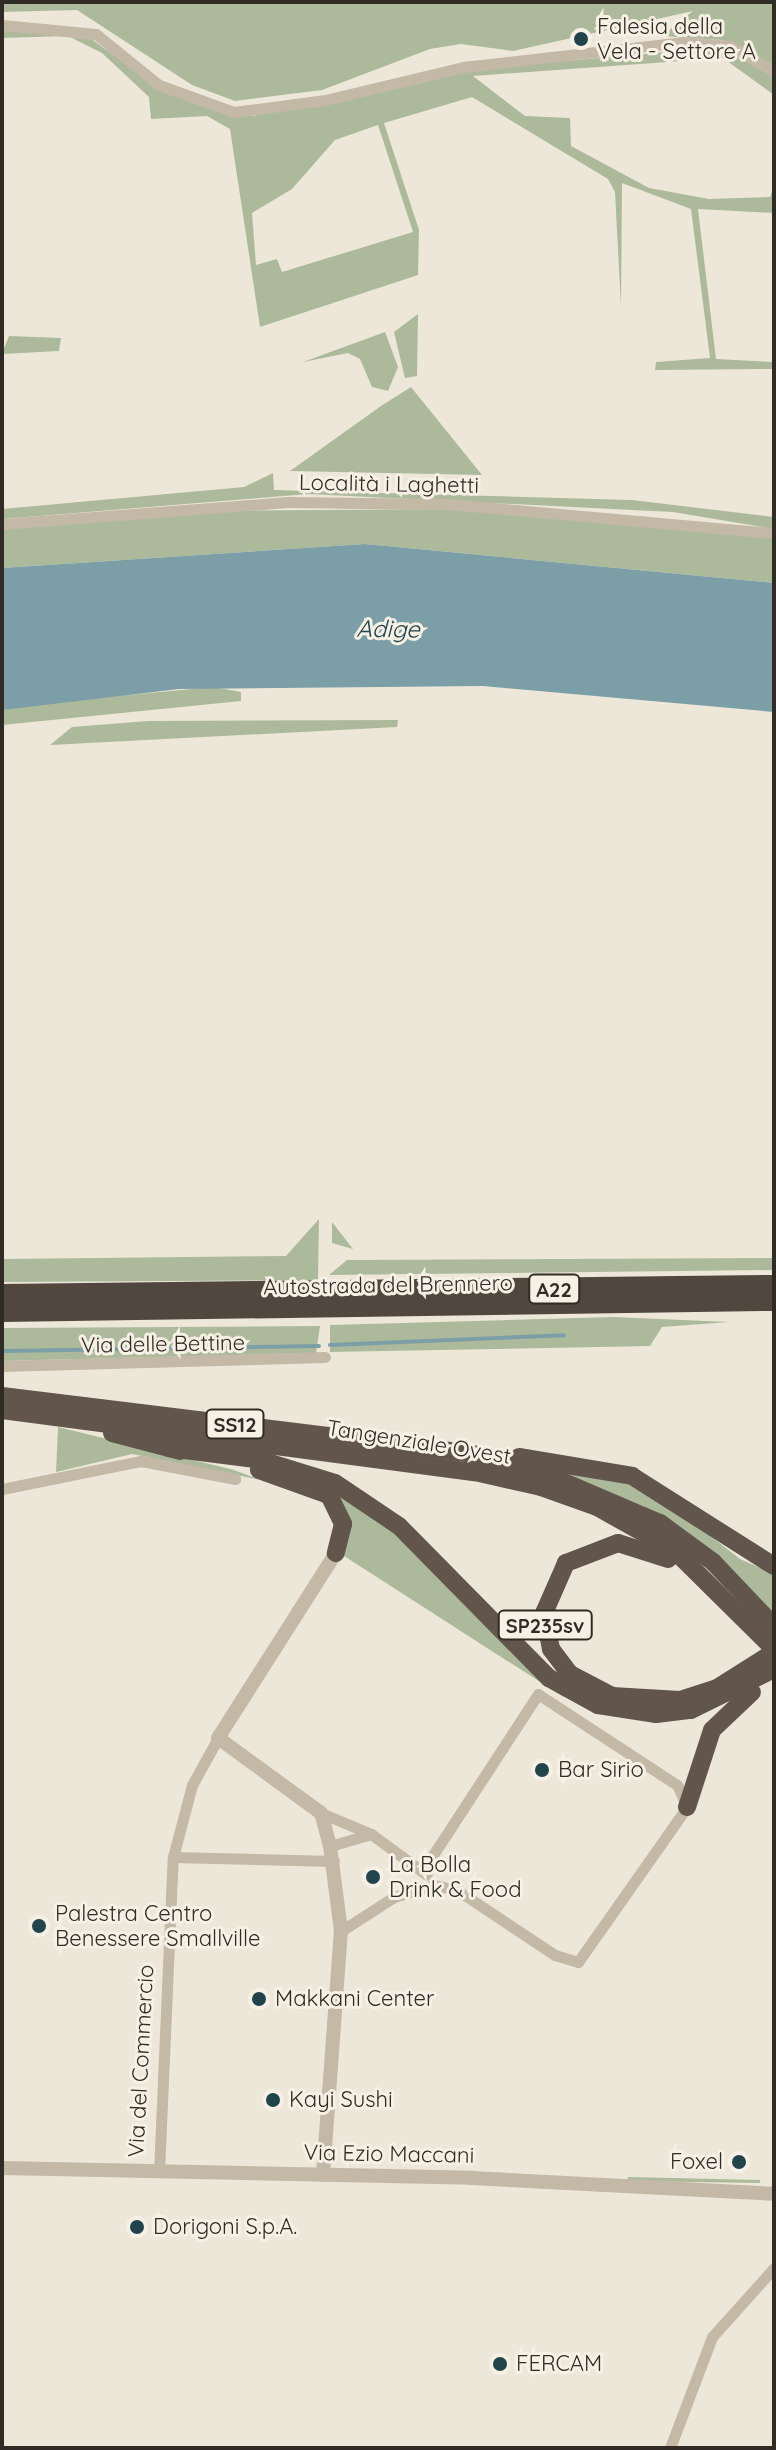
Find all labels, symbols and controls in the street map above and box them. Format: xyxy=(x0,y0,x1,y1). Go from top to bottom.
place label: Falesia della Vela - Settore A xyxy=(597,13,756,64)
marker: Falesia della Vela - Settore A xyxy=(572,30,590,48)
street label: Località i Laghetti xyxy=(299,469,479,499)
water label: Adige xyxy=(356,614,420,644)
street label: Autostrada del Brennero xyxy=(263,1270,513,1300)
road number: A22 xyxy=(528,1273,580,1305)
street label: Via delle Bettine xyxy=(81,1329,245,1359)
road number: SS12 xyxy=(205,1408,265,1440)
street label: Tangenziale Ovest xyxy=(325,1414,513,1470)
road number: SP235sv xyxy=(497,1609,593,1641)
place label: Bar Sirio xyxy=(558,1757,644,1783)
marker: Bar Sirio xyxy=(533,1761,551,1779)
place label: La Bolla Drink & Food xyxy=(389,1851,521,1902)
marker: La Bolla Drink & Food xyxy=(364,1868,382,1886)
place label: Palestra Centro Benessere Smallville xyxy=(55,1900,260,1952)
marker: Palestra Centro Benessere Smallville xyxy=(30,1917,48,1935)
street label: Via del Commercio xyxy=(123,1964,159,2158)
place label: Makkani Center xyxy=(275,1986,434,2012)
marker: Makkani Center xyxy=(250,1990,268,2008)
place label: Kayi Sushi xyxy=(289,2087,393,2113)
marker: Kayi Sushi xyxy=(264,2091,282,2109)
street label: Via Ezio Maccani xyxy=(303,2139,475,2169)
place label: Foxel xyxy=(670,2149,723,2175)
marker: Foxel xyxy=(730,2153,748,2171)
place label: Dorigoni S.p.A. xyxy=(153,2214,297,2240)
marker: Dorigoni S.p.A. xyxy=(128,2218,146,2236)
place label: FERCAM xyxy=(516,2351,602,2377)
marker: FERCAM xyxy=(491,2355,509,2373)

